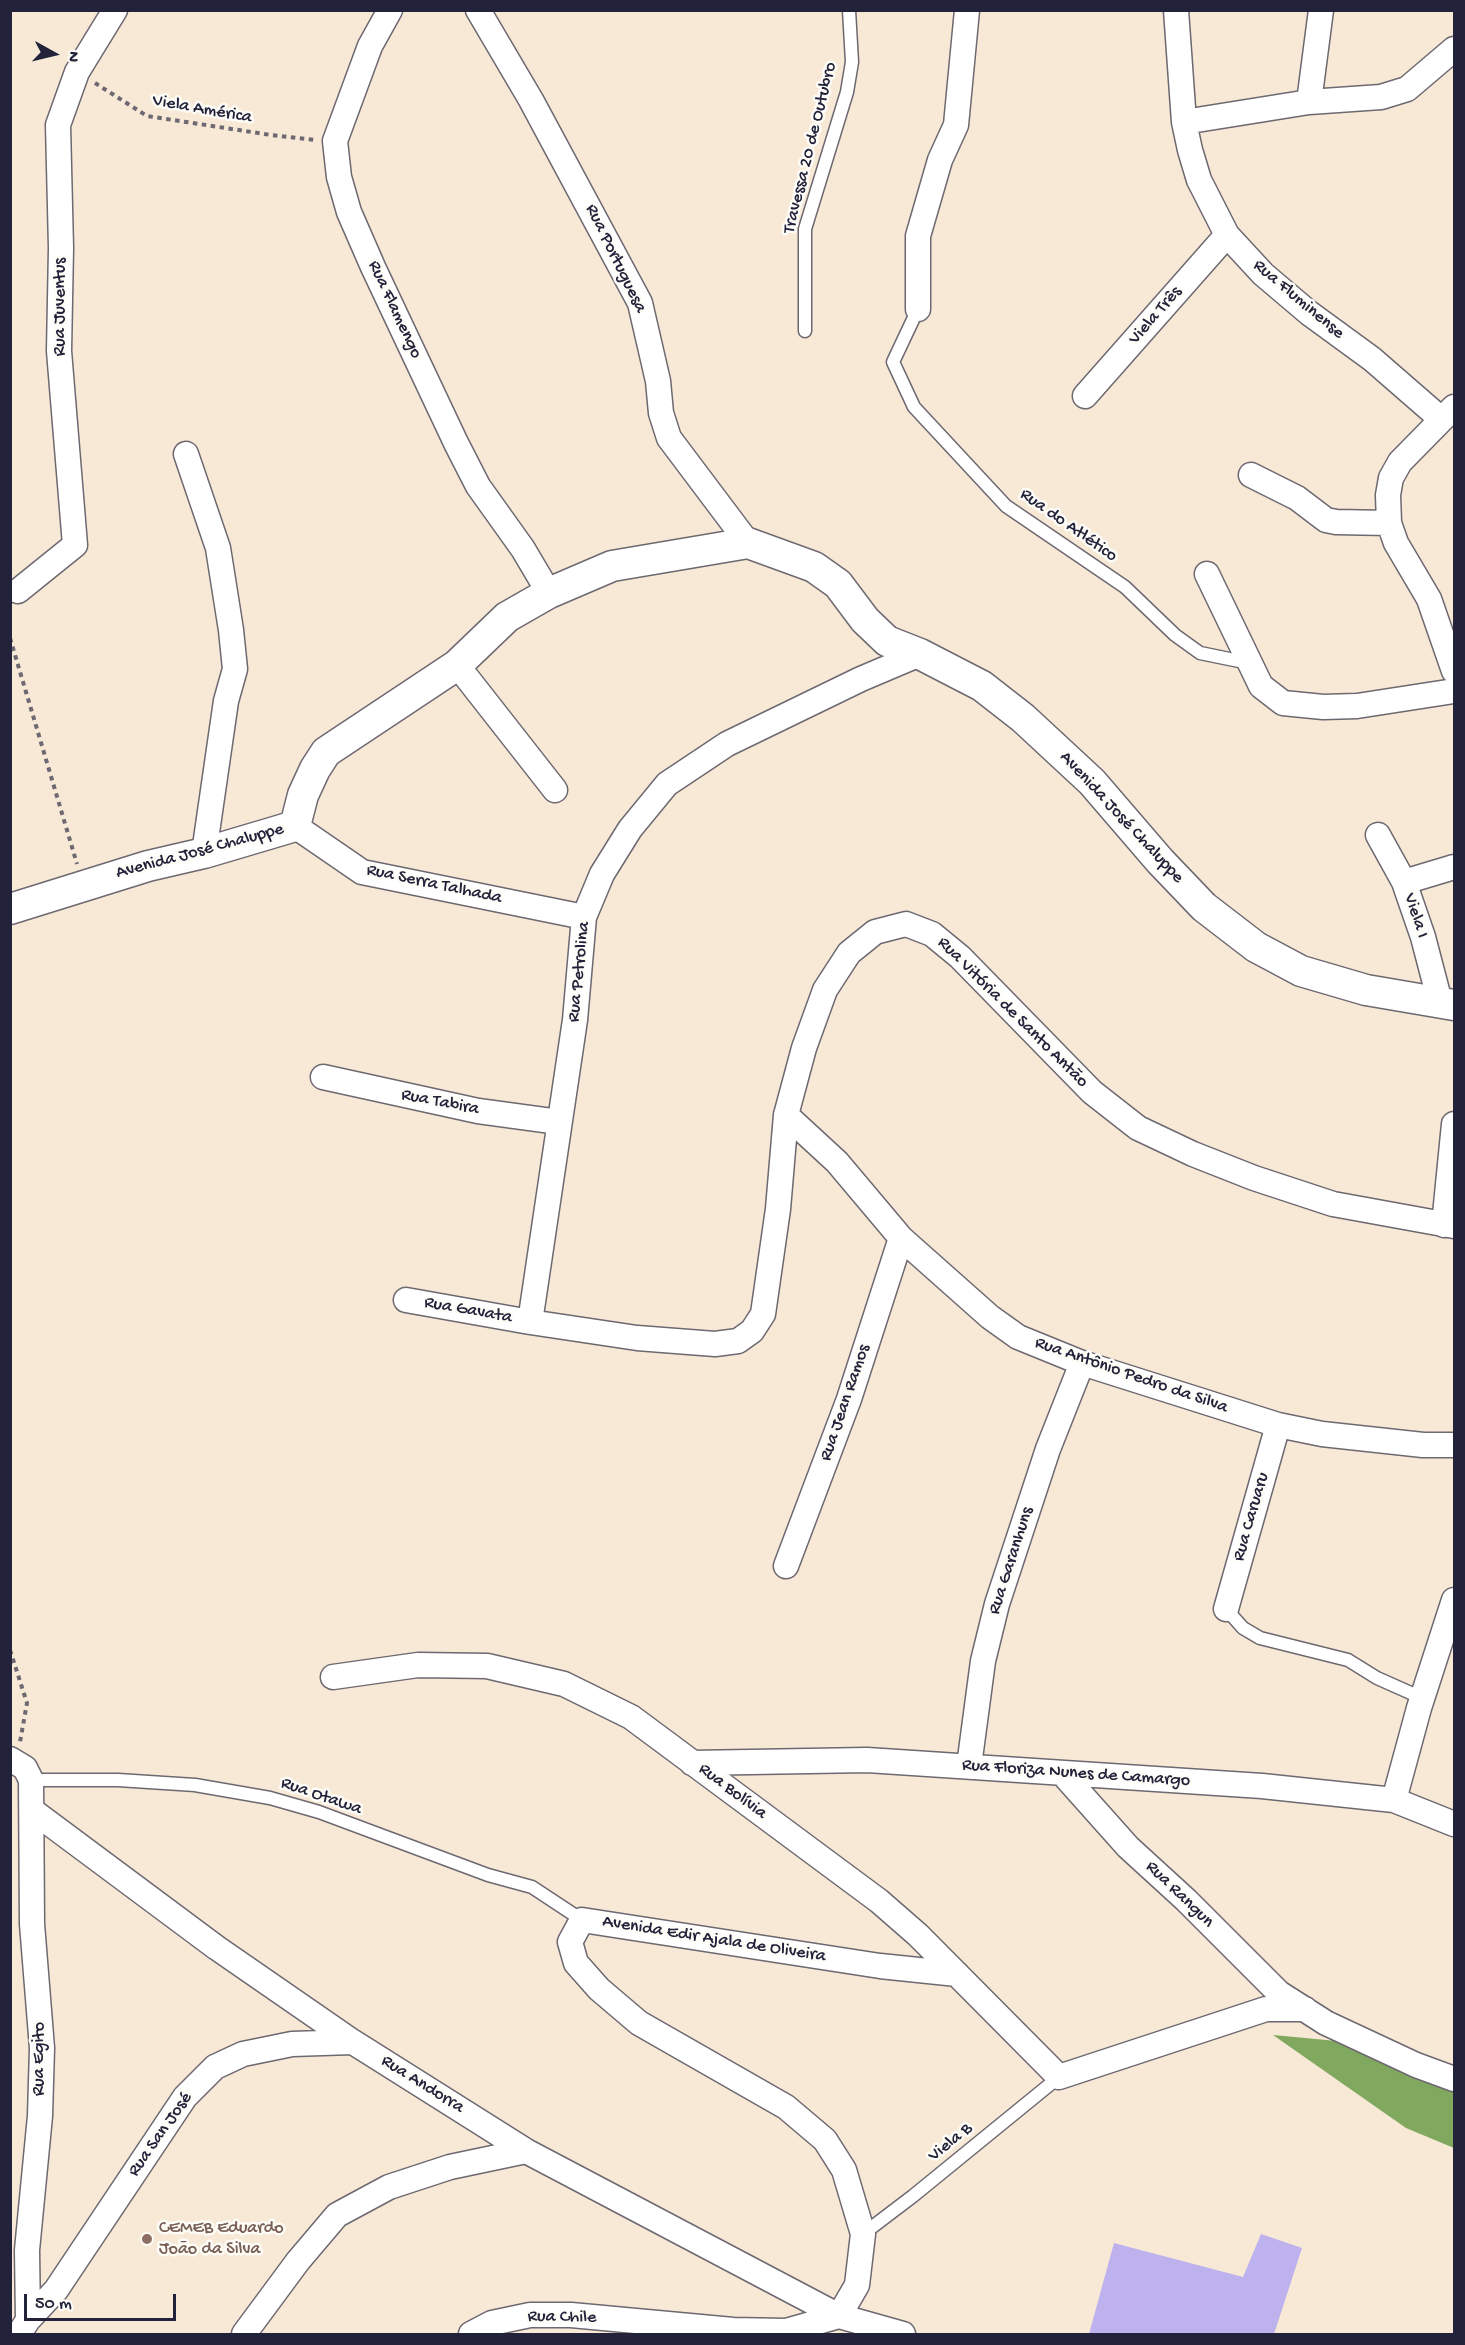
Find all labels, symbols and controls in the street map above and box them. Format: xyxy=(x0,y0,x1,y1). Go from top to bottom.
north arrow xyxy=(24,24,84,84)
text: N xyxy=(62,50,82,63)
street label: Travessa 20 de Outubro xyxy=(779,60,843,236)
street label: Viela América xyxy=(151,91,253,129)
street label: Rua Portuguesa xyxy=(579,201,651,317)
street label: Rua Fluminense xyxy=(1248,255,1348,345)
street label: Rua Juventus xyxy=(50,258,72,356)
street label: Rua Flamengo xyxy=(362,258,426,362)
street label: Viela Três xyxy=(1125,282,1187,350)
street label: Rua do Atlético xyxy=(1015,484,1121,568)
street label: Avenida José Chaluppe xyxy=(1054,747,1188,889)
street label: Avenida José Chaluppe xyxy=(114,819,286,885)
street label: Rua Serra Talhada xyxy=(364,860,504,910)
street label: Viela I xyxy=(1398,891,1432,941)
street label: Rua Petrolina xyxy=(564,921,596,1023)
street label: Rua Vitória de Santo Antão xyxy=(932,933,1092,1093)
street label: Rua Tabira xyxy=(399,1085,481,1121)
street label: Rua Gavata xyxy=(422,1293,514,1329)
street label: Rua Antônio Pedro da Silva xyxy=(1032,1333,1230,1419)
street label: Rua Jean Ramos xyxy=(816,1342,876,1464)
street label: Rua Caruaru xyxy=(1229,1470,1275,1564)
street label: Rua Garanhuns xyxy=(984,1505,1040,1617)
street label: Rua Floriza Nunes de Camargo xyxy=(961,1755,1191,1793)
street label: Rua Bolívia xyxy=(693,1759,771,1825)
street label: Rua Otawa xyxy=(278,1773,364,1821)
street label: Rua Rangun xyxy=(1140,1857,1218,1933)
street label: Avenida Edir Ajala de Oliveira xyxy=(601,1912,827,1968)
street label: Rua Egito xyxy=(29,2022,51,2096)
street label: Rua Andorra xyxy=(376,2051,468,2119)
street label: Rua San José xyxy=(124,2089,198,2181)
street label: Viela B xyxy=(925,2119,977,2167)
place label: CEMEB Eduardo João da Silva xyxy=(159,2218,284,2260)
marker: CEMEB Eduardo João da Silva xyxy=(140,2232,154,2246)
scale bar xyxy=(27,2282,178,2320)
text: 50 m xyxy=(35,2294,72,2315)
street label: Rua Chile xyxy=(527,2307,597,2329)

